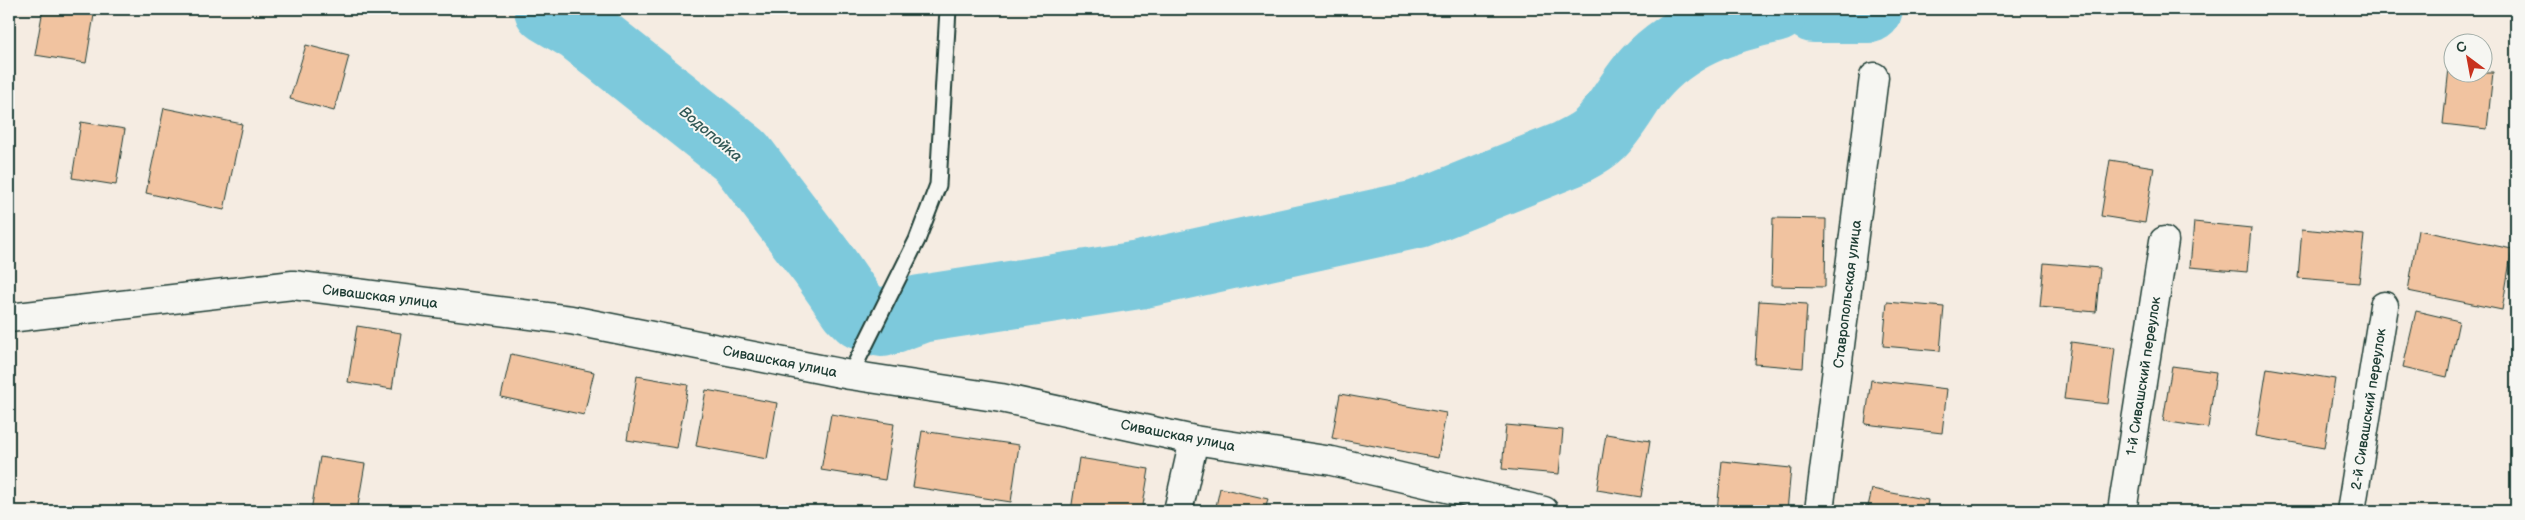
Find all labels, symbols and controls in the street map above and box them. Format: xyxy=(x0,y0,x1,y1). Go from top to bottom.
north arrow xyxy=(2442,32,2492,82)
text: С xyxy=(2453,37,2470,57)
water label: Водопойка xyxy=(675,103,746,166)
street label: Ставропольская улица xyxy=(1830,218,1865,369)
street label: Сивашская улица xyxy=(321,281,439,312)
street label: 1-й Сивашский переулок xyxy=(2123,295,2165,457)
street label: 2-й Сивашский переулок xyxy=(2347,326,2390,491)
street label: Сивашская улица xyxy=(721,342,839,381)
street label: Сивашская улица xyxy=(1119,416,1237,455)

